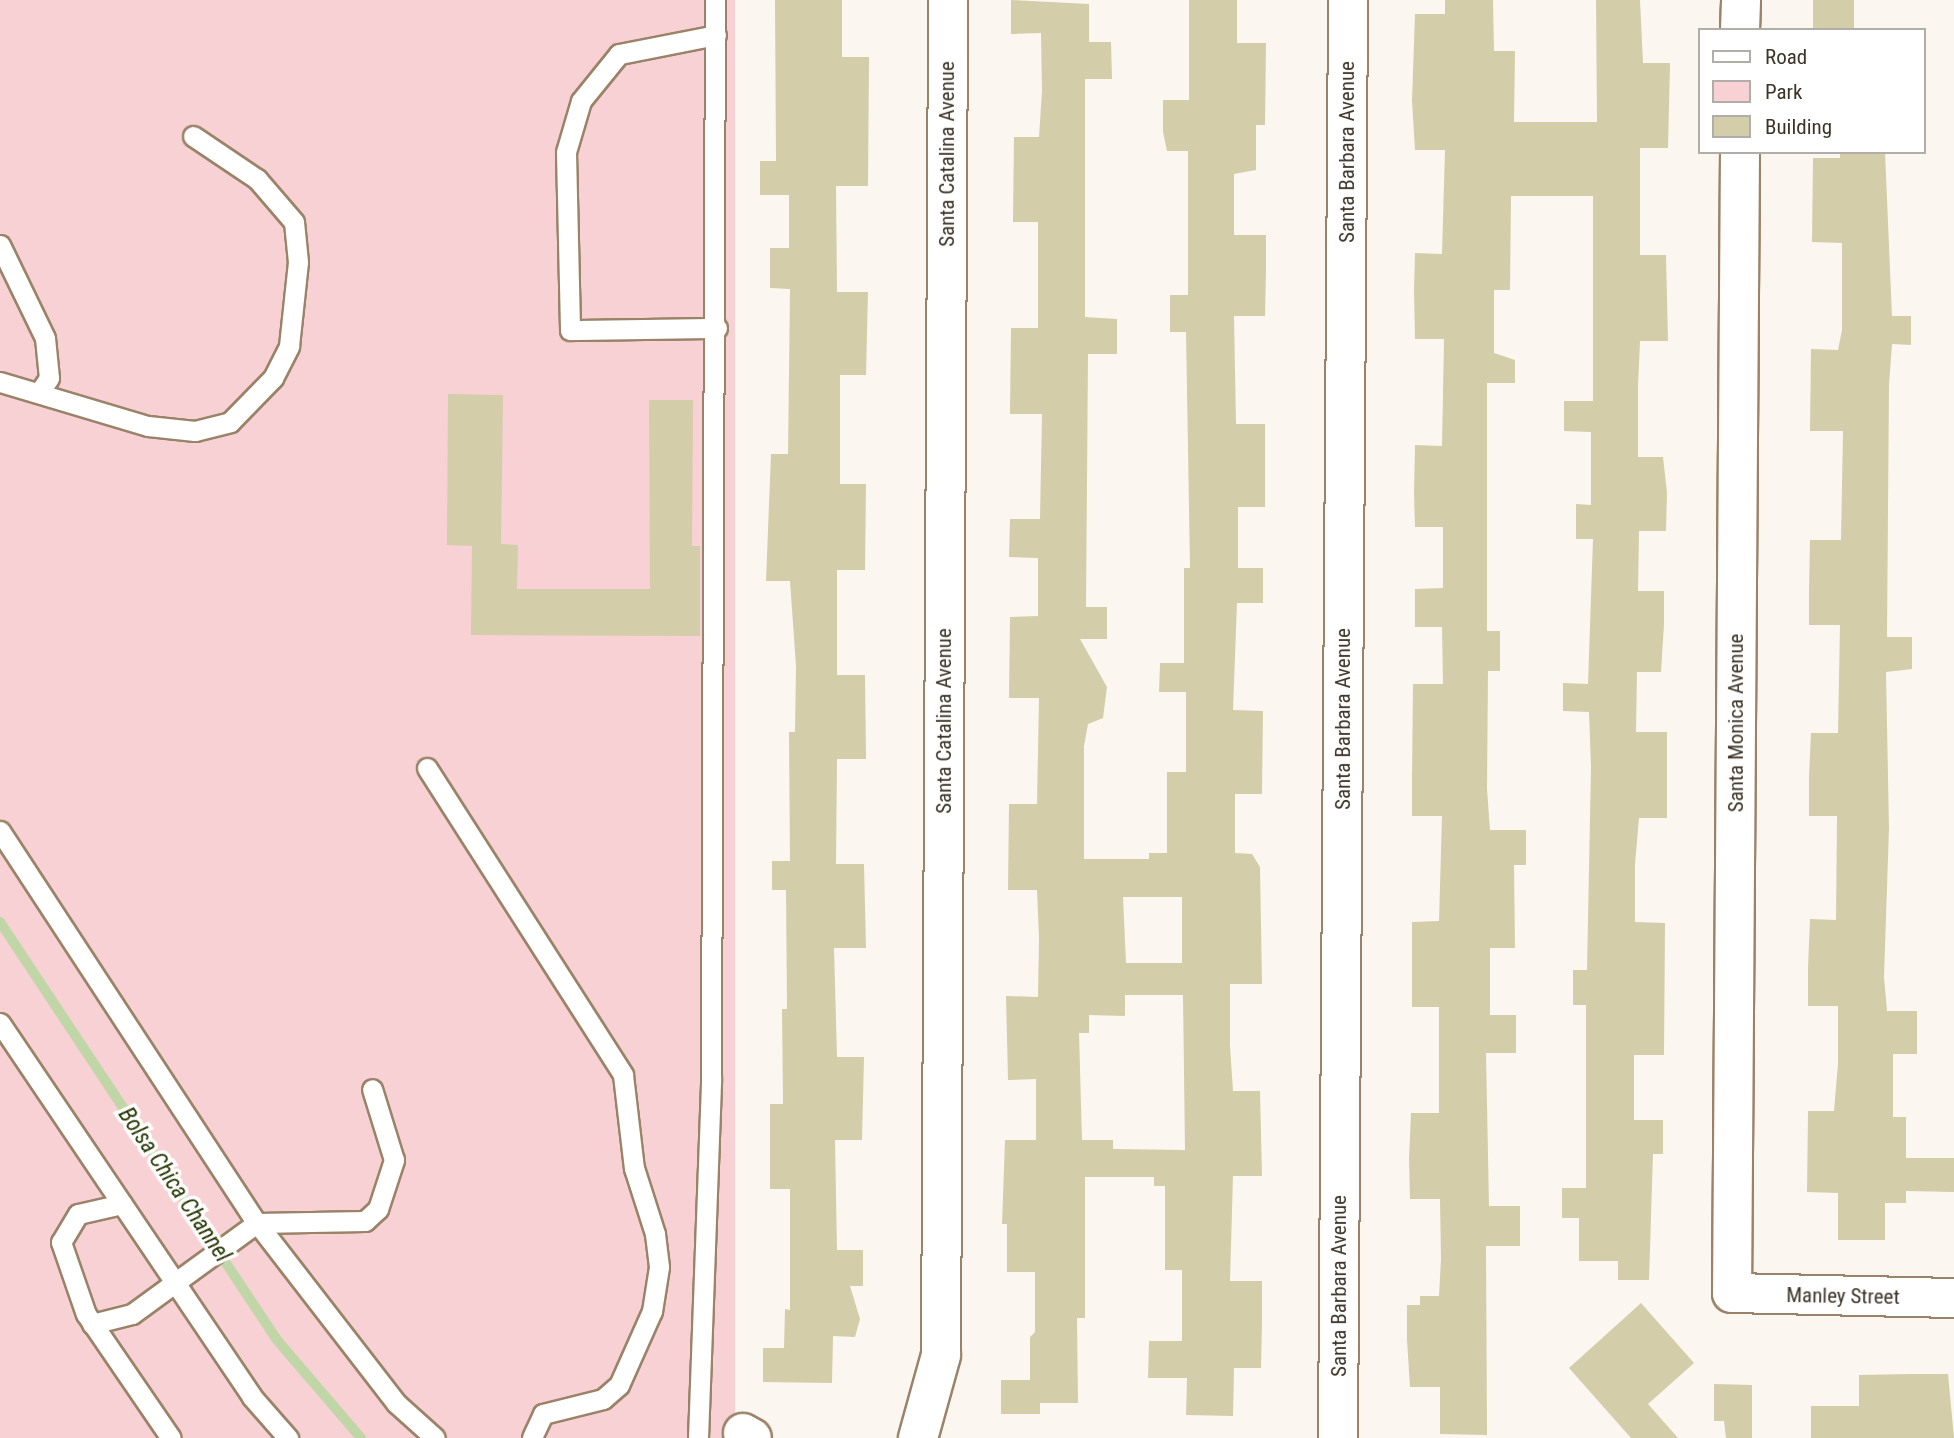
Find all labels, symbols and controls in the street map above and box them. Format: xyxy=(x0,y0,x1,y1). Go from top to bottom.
legend xyxy=(1699,28,1926,154)
text: Road xyxy=(1765,45,1807,69)
street label: Santa Catalina Avenue xyxy=(934,61,960,247)
street label: Santa Barbara Avenue xyxy=(1334,61,1360,243)
text: Park xyxy=(1765,80,1802,104)
text: Building xyxy=(1765,115,1832,139)
street label: Santa Catalina Avenue xyxy=(931,628,957,814)
street label: Santa Barbara Avenue xyxy=(1330,628,1356,810)
street label: Santa Monica Avenue xyxy=(1723,634,1749,812)
water label: Bolsa Chica Channel xyxy=(112,1102,236,1268)
street label: Santa Barbara Avenue xyxy=(1326,1195,1352,1377)
street label: Manley Street xyxy=(1786,1282,1900,1310)

